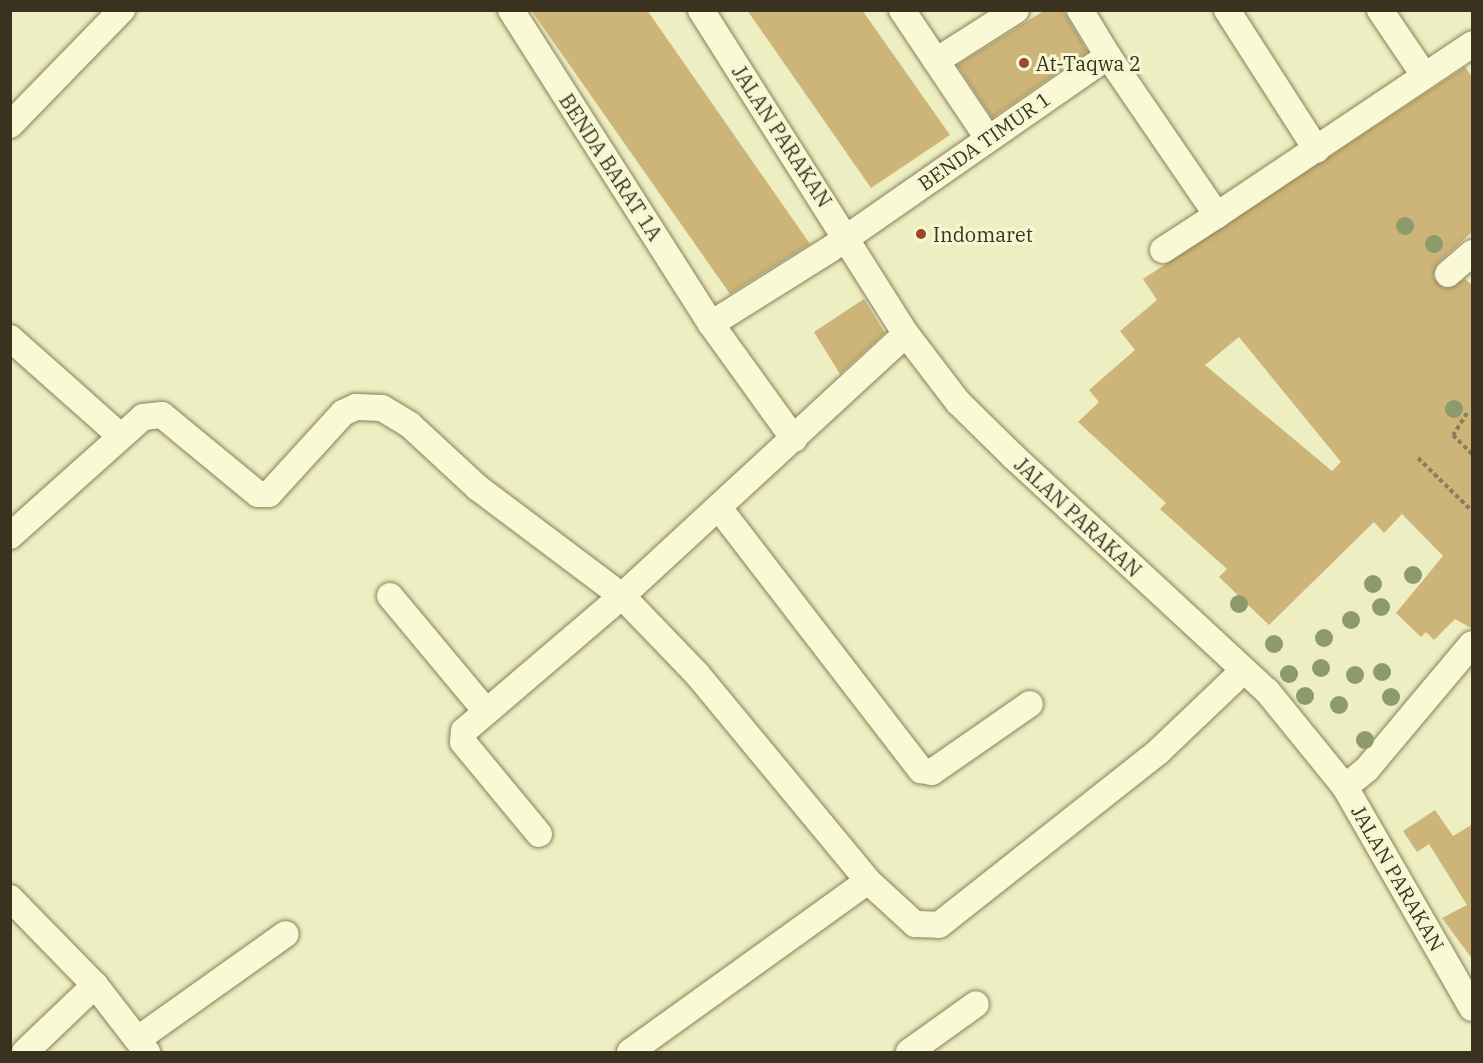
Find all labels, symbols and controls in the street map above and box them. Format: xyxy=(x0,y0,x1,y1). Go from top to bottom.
place label: At-Taqwa 2 xyxy=(1036,51,1141,75)
marker: At-Taqwa 2 xyxy=(1017,56,1031,70)
street label: JALAN PARAKAN xyxy=(727,61,837,211)
street label: BENDA TIMUR 1 xyxy=(913,86,1055,196)
street label: BENDA BARAT 1A xyxy=(555,89,667,245)
place label: Indomaret xyxy=(933,222,1033,246)
marker: Indomaret xyxy=(914,227,928,241)
street label: JALAN PARAKAN xyxy=(1010,452,1146,582)
street label: JALAN PARAKAN xyxy=(1346,801,1450,955)

